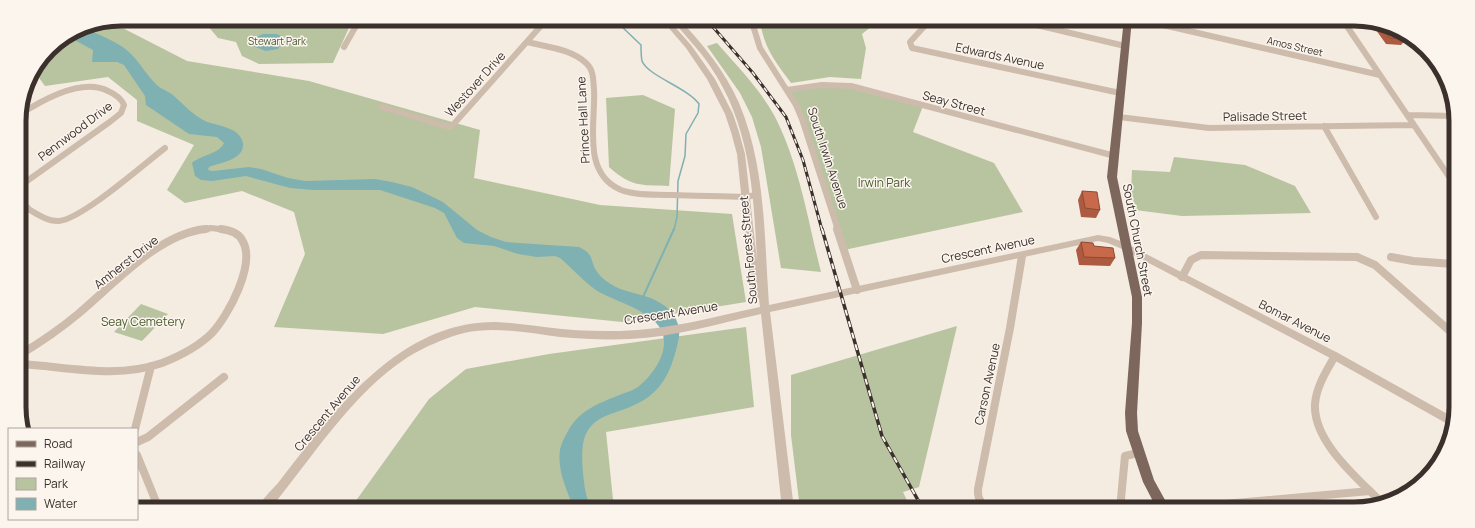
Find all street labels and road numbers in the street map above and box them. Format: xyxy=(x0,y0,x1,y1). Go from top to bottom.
street label: Amos Street xyxy=(1266,33,1324,59)
street label: Edwards Avenue xyxy=(954,38,1046,74)
street label: Westover Drive xyxy=(441,48,509,120)
street label: Prince Hall Lane xyxy=(572,76,594,164)
street label: Seay Street xyxy=(921,86,988,120)
street label: Pennwood Drive xyxy=(34,97,116,165)
street label: South Irwin Avenue xyxy=(804,105,852,211)
street label: Palisade Street xyxy=(1223,107,1307,125)
street label: South Church Street xyxy=(1119,182,1157,298)
street label: South Forest Street xyxy=(735,195,761,305)
street label: Amherst Drive xyxy=(90,231,162,293)
street label: Crescent Avenue xyxy=(940,231,1036,267)
street label: Bomar Avenue xyxy=(1256,295,1334,347)
street label: Crescent Avenue xyxy=(623,297,719,329)
street label: Carson Avenue xyxy=(970,341,1004,427)
street label: Crescent Avenue xyxy=(290,371,364,455)

